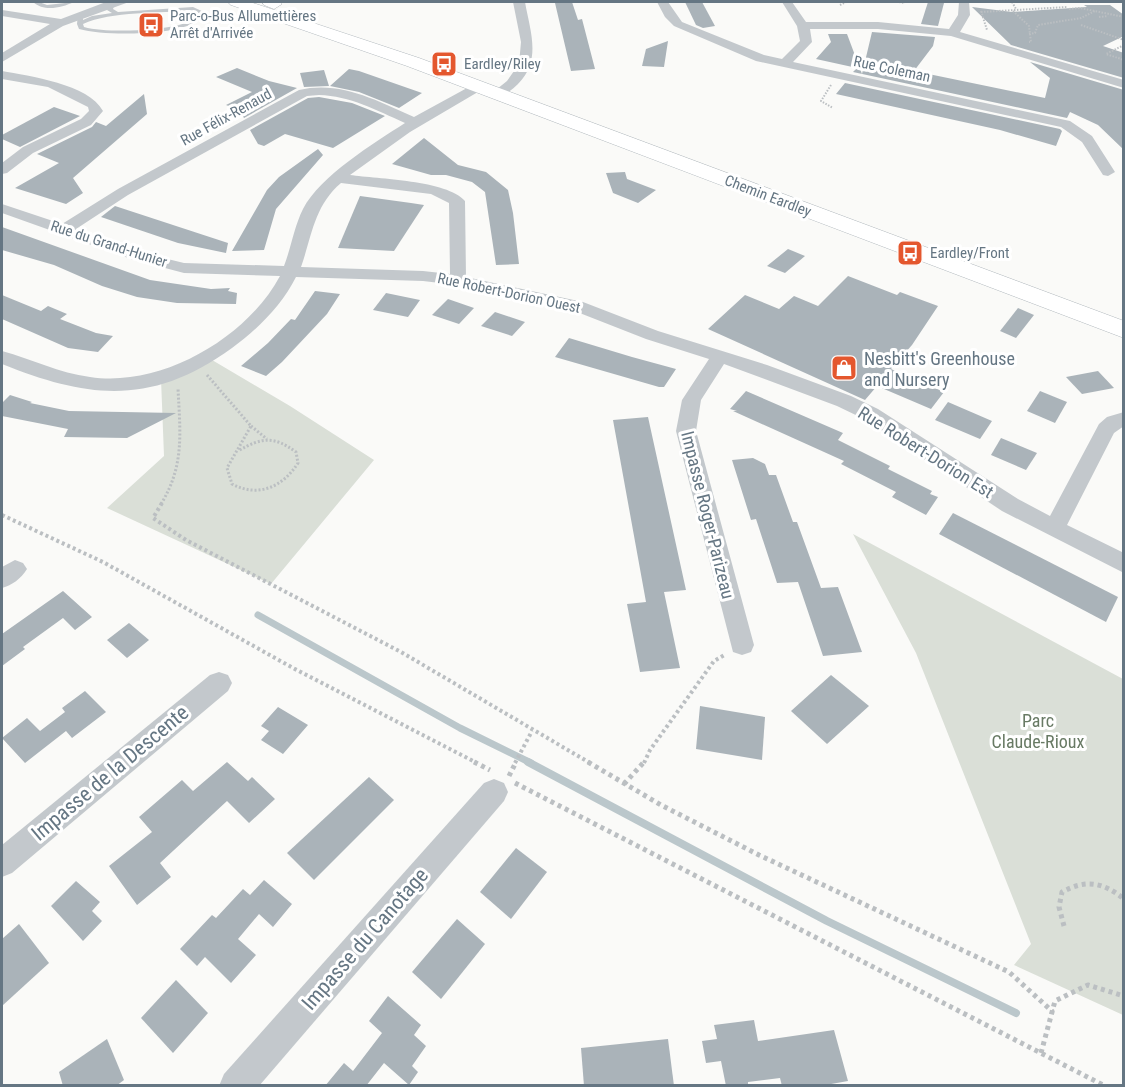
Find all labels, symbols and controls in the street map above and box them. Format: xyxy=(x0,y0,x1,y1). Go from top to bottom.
place label: Parc-o-Bus Allumettières Arrêt d'Arrivée xyxy=(170,7,316,42)
bus stop icon: Parc-o-Bus Allumettières Arrêt d'Arrivée xyxy=(136,10,166,40)
bus stop icon: Eardley/Riley xyxy=(429,49,459,79)
street label: Rue Coleman xyxy=(852,52,932,86)
place label: Eardley/Riley xyxy=(464,55,541,73)
street label: Rue Félix-Renaud xyxy=(177,85,275,149)
street label: Chemin Eardley xyxy=(722,171,814,221)
street label: Rue du Grand-Hunier xyxy=(48,217,170,271)
bus stop icon: Eardley/Front xyxy=(895,238,925,268)
place label: Eardley/Front xyxy=(930,244,1009,262)
street label: Rue Robert-Dorion Ouest xyxy=(436,269,582,317)
place label: Nesbitt's Greenhouse and Nursery xyxy=(864,348,1015,390)
shop icon: Nesbitt's Greenhouse and Nursery xyxy=(829,353,859,383)
street label: Rue Robert-Dorion Est xyxy=(854,402,998,502)
street label: Impasse Roger-Parizeau xyxy=(677,429,739,601)
street label: Impasse de la Descente xyxy=(27,700,193,846)
park label: Parc Claude-Rioux xyxy=(992,710,1085,752)
street label: Impasse du Canotage xyxy=(297,863,433,1015)

